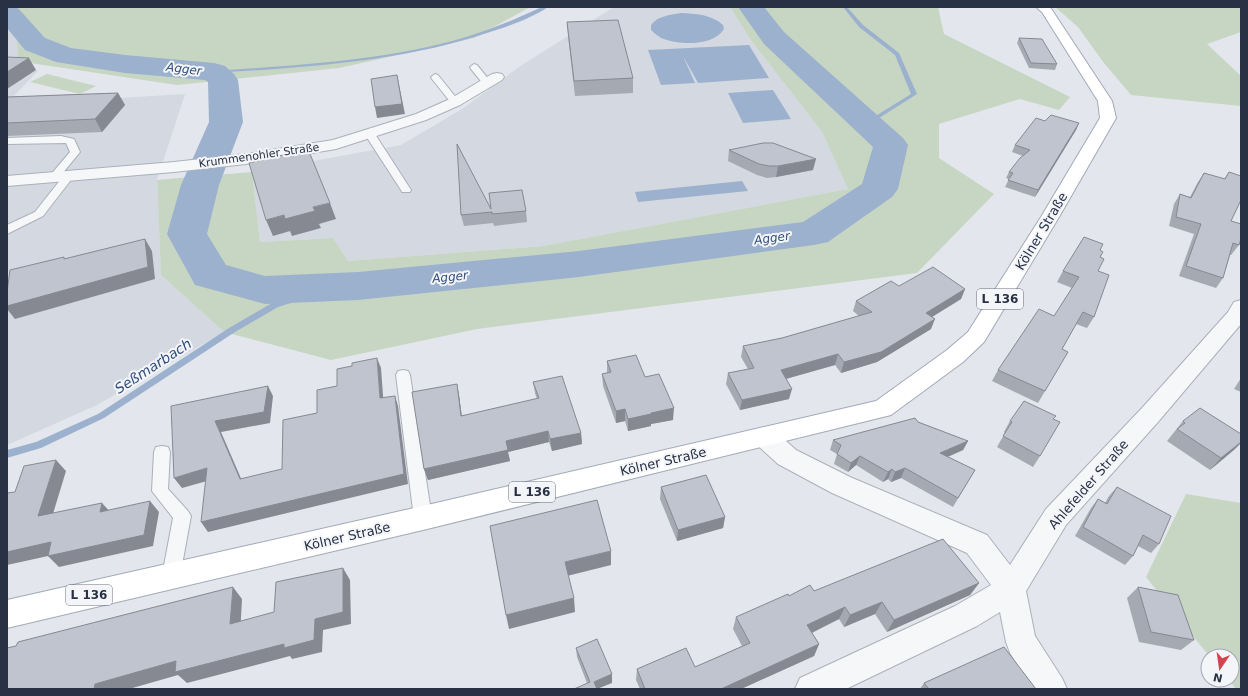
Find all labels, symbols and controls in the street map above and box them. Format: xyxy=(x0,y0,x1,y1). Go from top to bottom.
water label: Agger xyxy=(164,60,204,78)
street label: Krummenohler Straße xyxy=(198,141,320,170)
street label: Kölner Straße xyxy=(1012,190,1071,273)
water label: Agger xyxy=(752,228,792,248)
water label: Agger xyxy=(430,268,470,286)
road number: L 136 xyxy=(977,289,1023,309)
water label: Seßmarbach xyxy=(112,335,194,397)
street label: Ahlefelder Straße xyxy=(1045,437,1131,532)
street label: Kölner Straße xyxy=(619,444,708,479)
road number: L 136 xyxy=(509,482,555,502)
street label: Kölner Straße xyxy=(303,519,392,554)
road number: L 136 xyxy=(66,585,112,605)
north arrow xyxy=(1200,648,1240,688)
text: N xyxy=(1212,670,1224,685)

